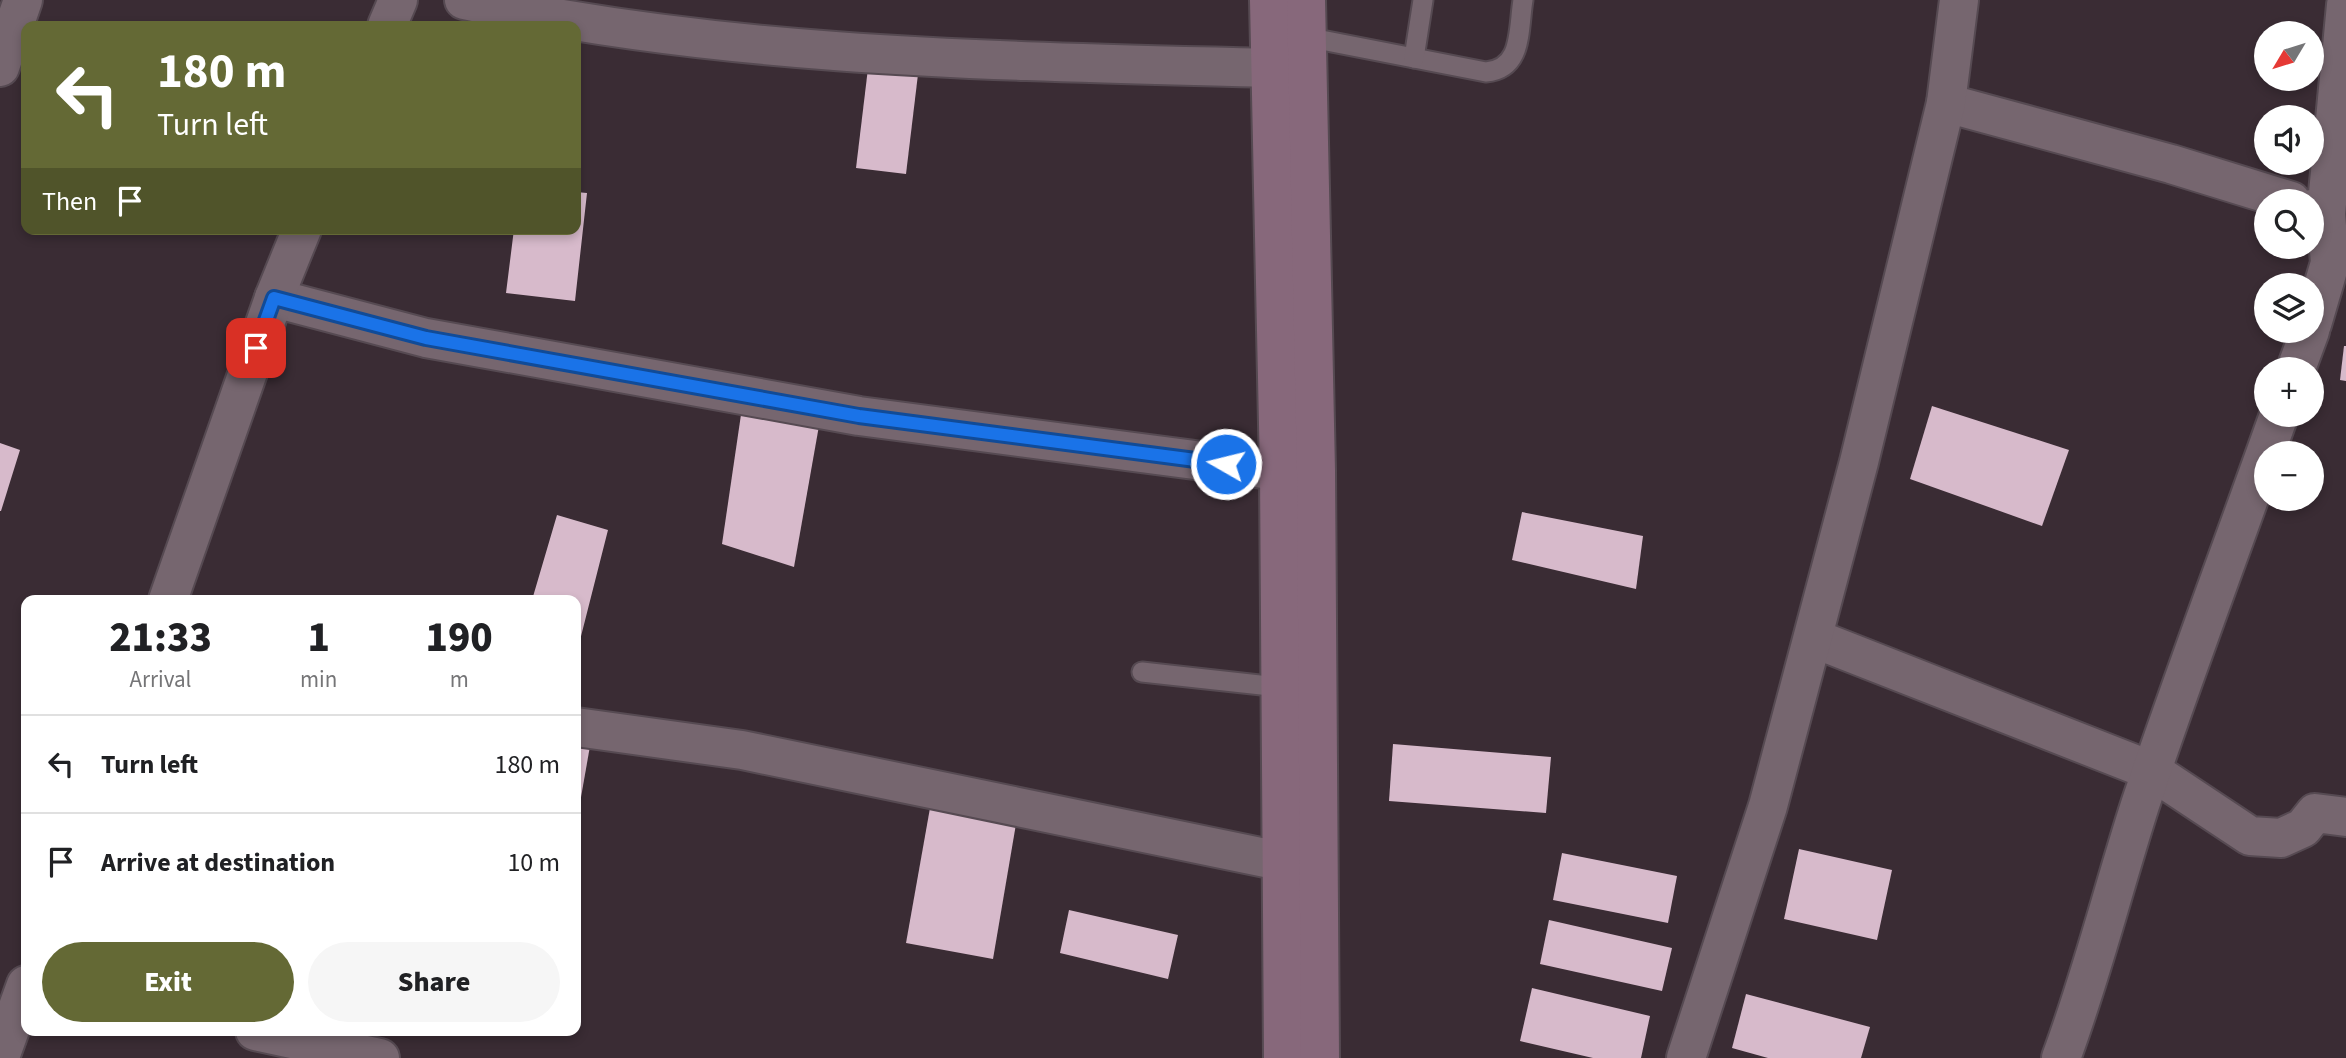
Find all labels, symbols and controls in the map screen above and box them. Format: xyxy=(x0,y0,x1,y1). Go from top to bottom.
north arrow xyxy=(2254,21,2324,91)
map controls xyxy=(2254,21,2324,511)
text: 180 m xyxy=(157,37,286,107)
icon: left xyxy=(42,49,133,140)
text: Turn left xyxy=(157,102,268,148)
button: sound xyxy=(2254,105,2324,175)
icon: arrive xyxy=(111,182,149,220)
text: Then xyxy=(42,183,97,220)
button: search xyxy=(2254,189,2324,259)
button: layers xyxy=(2254,273,2324,343)
pin xyxy=(226,318,286,378)
icon: arrive xyxy=(237,329,275,367)
button: + xyxy=(2254,357,2324,427)
position arrow xyxy=(1189,427,1263,501)
button: − xyxy=(2254,441,2324,511)
text: 21:33 xyxy=(109,608,212,668)
text: 1 xyxy=(307,608,330,668)
text: 190 xyxy=(426,608,493,668)
text: Arrival xyxy=(130,663,191,696)
text: min xyxy=(300,663,337,696)
text: m xyxy=(450,663,469,696)
icon: left xyxy=(42,745,80,783)
text: Turn left xyxy=(101,746,198,783)
text: 180 m xyxy=(494,746,560,783)
icon: arrive xyxy=(42,843,80,881)
text: Arrive at destination xyxy=(101,844,335,881)
text: 10 m xyxy=(507,844,560,881)
button: Exit xyxy=(42,942,294,1022)
button: Share xyxy=(308,942,560,1022)

